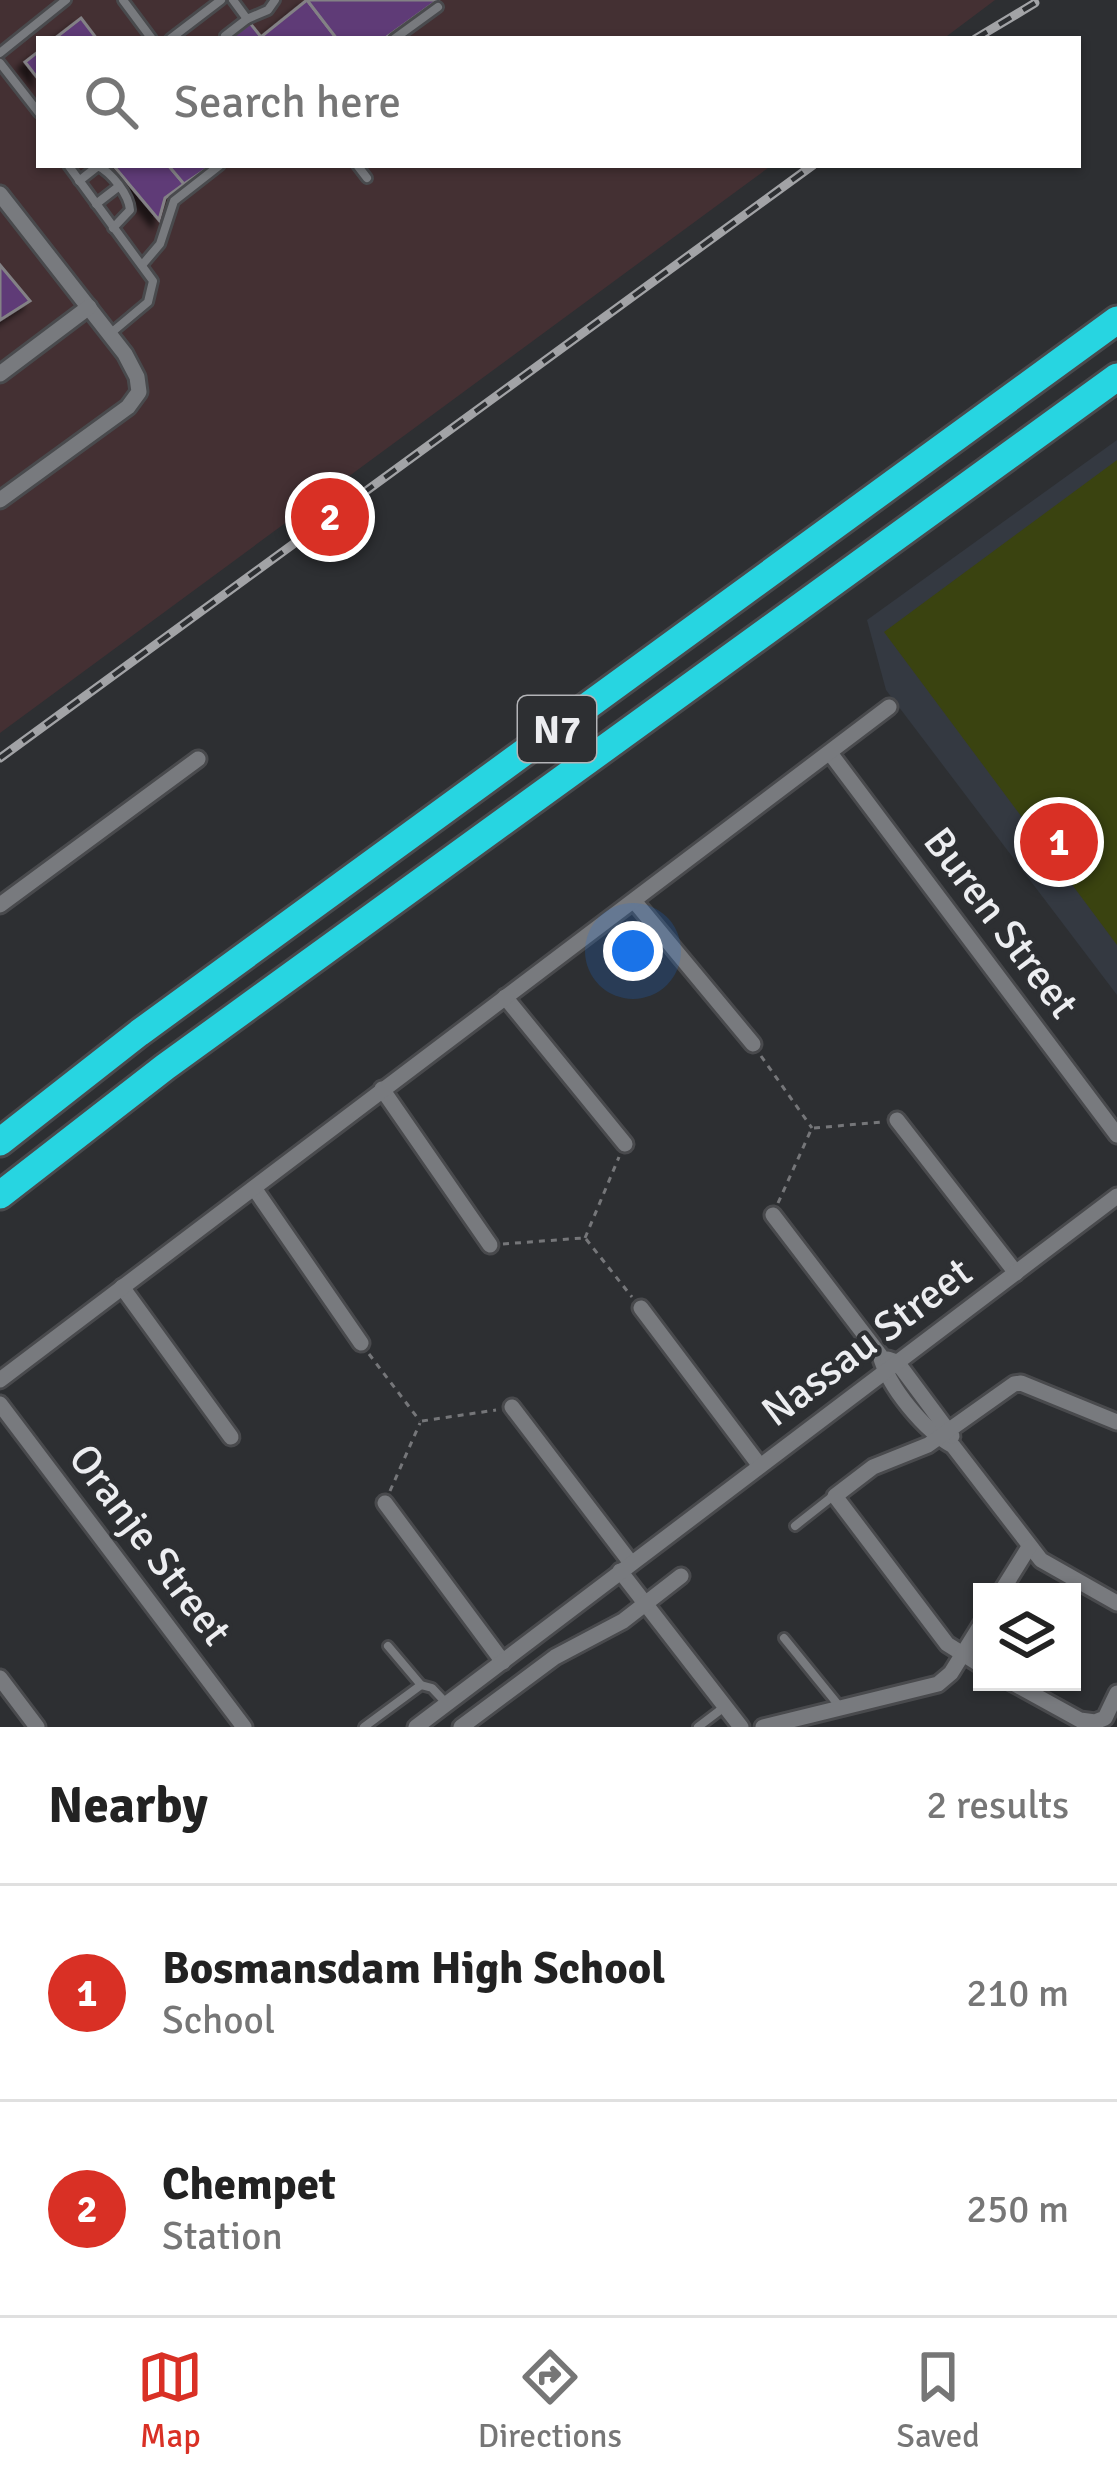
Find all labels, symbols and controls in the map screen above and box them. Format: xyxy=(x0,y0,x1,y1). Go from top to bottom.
search box xyxy=(36,36,1081,168)
icon: search xyxy=(78,69,144,135)
text: Search here xyxy=(174,75,401,130)
pin: 2 xyxy=(291,472,369,562)
road number: N7 xyxy=(518,696,596,762)
pin: 1 xyxy=(1020,797,1098,887)
street label: Buren Street xyxy=(913,817,1089,1028)
your location xyxy=(603,921,663,981)
street label: Nassau Street xyxy=(752,1247,982,1438)
street label: Oranje Street xyxy=(58,1434,242,1655)
map controls xyxy=(973,1583,1081,1691)
button: layers xyxy=(973,1583,1081,1691)
text: Nearby xyxy=(48,1774,208,1837)
text: 2 results xyxy=(926,1781,1069,1829)
text: Bosmansdam High School xyxy=(162,1941,665,1996)
text: 1 xyxy=(76,1969,98,2017)
text: 210 m xyxy=(966,1969,1069,2017)
text: School xyxy=(162,1996,275,2044)
text: Chempet xyxy=(162,2157,336,2212)
text: 2 xyxy=(76,2185,98,2233)
text: 250 m xyxy=(966,2185,1069,2233)
text: Station xyxy=(162,2212,283,2260)
tab: Map xyxy=(137,2344,203,2457)
tab: Directions xyxy=(478,2344,622,2457)
tab: Saved xyxy=(897,2344,980,2457)

